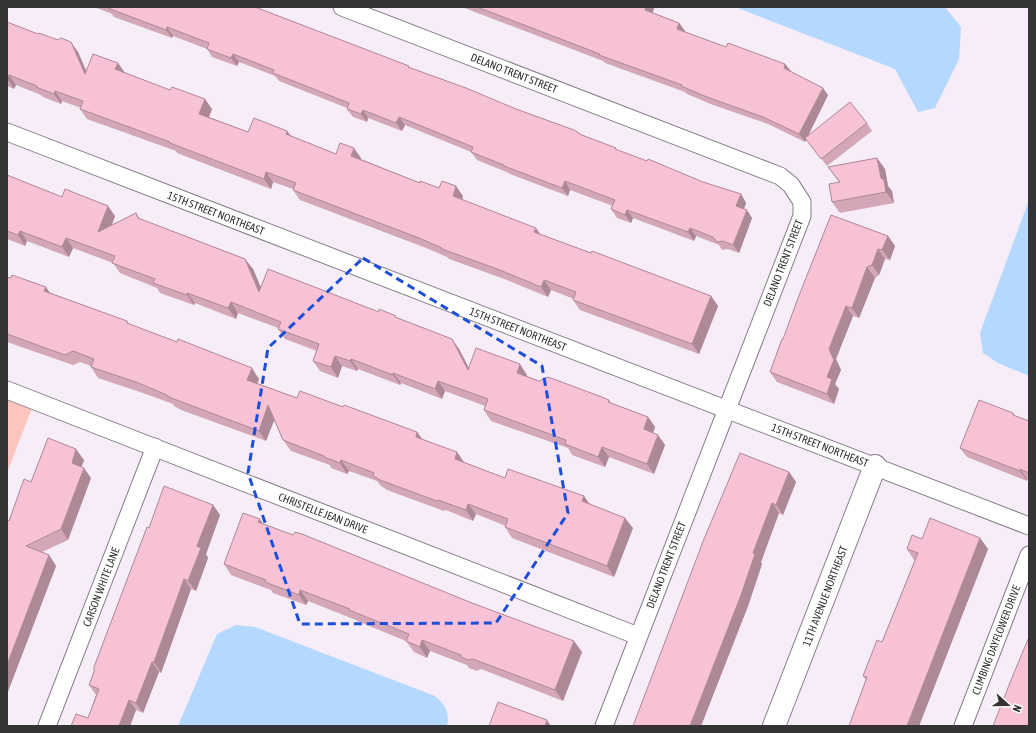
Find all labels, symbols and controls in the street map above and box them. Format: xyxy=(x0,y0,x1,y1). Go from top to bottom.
street label: DELANO TRENT STREET xyxy=(469,51,559,95)
street label: 15TH STREET NORTHEAST xyxy=(166,189,266,237)
street label: DELANO TRENT STREET xyxy=(761,218,805,308)
street label: 15TH STREET NORTHEAST xyxy=(468,305,568,353)
street label: 15TH STREET NORTHEAST xyxy=(770,421,870,469)
street label: CHRISTELLE JEAN DRIVE xyxy=(277,490,370,536)
street label: DELANO TRENT STREET xyxy=(644,520,688,610)
street label: 11TH AVENUE NORTHEAST xyxy=(800,544,850,648)
street label: CARSON WHITE LANE xyxy=(80,545,122,628)
street label: CLIMBING DAYFLOWER DRIVE xyxy=(970,583,1023,696)
north arrow xyxy=(988,685,1028,725)
text: N xyxy=(1011,703,1024,714)

